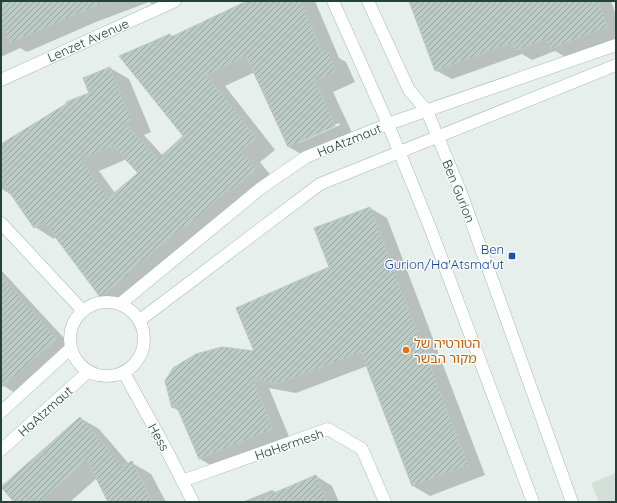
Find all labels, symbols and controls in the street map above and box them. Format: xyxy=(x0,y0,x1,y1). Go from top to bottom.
street label: Lenzet Avenue xyxy=(45,15,131,65)
street label: HaAtzmaut xyxy=(315,120,383,160)
street label: Ben Gurion xyxy=(439,157,479,225)
place label: Ben Gurion/Ha'Atsma'ut xyxy=(385,241,504,272)
marker: Ben Gurion/Ha'Atsma'ut xyxy=(507,251,517,261)
place label: הטורטיה של מקור הבשר xyxy=(414,335,481,366)
marker: הטורטיה של מקור הבשר xyxy=(401,345,411,355)
street label: HaAtzmaut xyxy=(14,382,76,440)
street label: Hess xyxy=(145,420,173,454)
street label: HaHermesh xyxy=(253,425,325,463)

